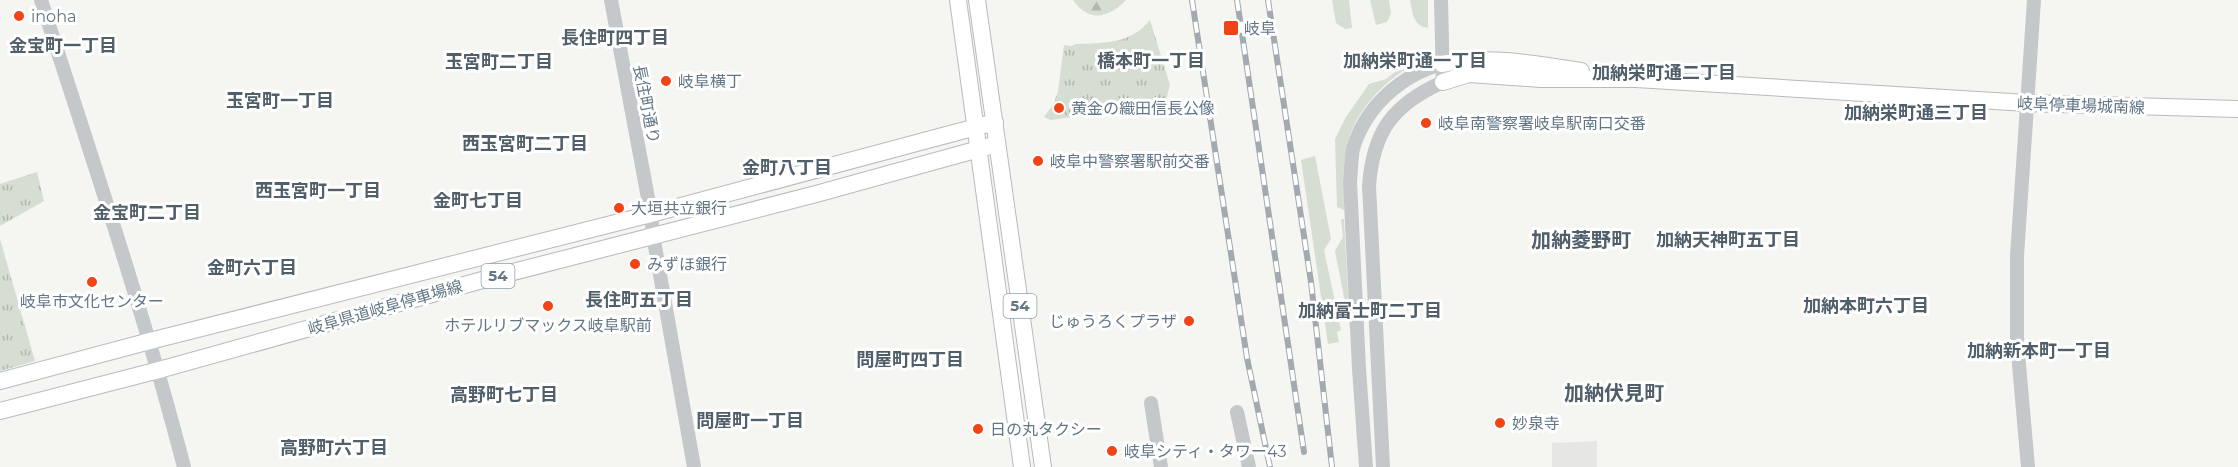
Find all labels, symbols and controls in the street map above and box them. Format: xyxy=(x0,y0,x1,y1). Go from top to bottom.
place label: inoha xyxy=(31,7,76,26)
marker: inoha xyxy=(12,9,26,23)
marker: 岐阜 xyxy=(1222,19,1240,37)
place label: 岐阜 xyxy=(1244,19,1276,38)
district label: 長住町四丁目 xyxy=(561,27,669,49)
district label: 金宝町一丁目 xyxy=(9,35,117,57)
district label: 橋本町一丁目 xyxy=(1097,50,1205,72)
district label: 加納栄町通一丁目 xyxy=(1343,50,1487,72)
district label: 玉宮町二丁目 xyxy=(445,51,553,73)
district label: 加納栄町通二丁目 xyxy=(1592,62,1736,84)
street label: 長住町通り xyxy=(630,63,663,145)
place label: 岐阜横丁 xyxy=(678,72,742,91)
marker: 岐阜横丁 xyxy=(659,74,673,88)
district label: 玉宮町一丁目 xyxy=(226,90,334,112)
street label: 岐阜停車場城南線 xyxy=(2017,94,2145,117)
place label: 黄金の織田信長公像 xyxy=(1071,99,1215,118)
marker: 黄金の織田信長公像 xyxy=(1052,101,1066,115)
district label: 加納栄町通三丁目 xyxy=(1844,102,1988,124)
place label: 岐阜南警察署岐阜駅南口交番 xyxy=(1438,114,1646,133)
marker: 岐阜南警察署岐阜駅南口交番 xyxy=(1419,116,1433,130)
district label: 西玉宮町二丁目 xyxy=(462,133,588,155)
place label: 岐阜中警察署駅前交番 xyxy=(1050,152,1210,171)
marker: 岐阜中警察署駅前交番 xyxy=(1031,154,1045,168)
district label: 金町八丁目 xyxy=(742,157,832,179)
district label: 西玉宮町一丁目 xyxy=(255,180,381,202)
district label: 金町七丁目 xyxy=(433,190,523,212)
place label: 大垣共立銀行 xyxy=(631,199,727,218)
marker: 大垣共立銀行 xyxy=(612,201,626,215)
district label: 金宝町二丁目 xyxy=(93,202,201,224)
district label: 加納菱野町 xyxy=(1531,228,1631,252)
district label: 加納天神町五丁目 xyxy=(1656,229,1800,251)
place label: みずほ銀行 xyxy=(647,255,727,274)
district label: 金町六丁目 xyxy=(207,257,297,279)
marker: みずほ銀行 xyxy=(628,257,642,271)
road number: 54 xyxy=(482,264,514,288)
marker: 岐阜市文化センター xyxy=(85,275,99,289)
street label: 岐阜県道岐阜停車場線 xyxy=(306,276,465,339)
district label: 長住町五丁目 xyxy=(585,289,693,311)
place label: 岐阜市文化センター xyxy=(20,292,164,311)
road number: 54 xyxy=(1004,294,1036,318)
district label: 加納本町六丁目 xyxy=(1803,295,1929,317)
marker: ホテルリブマックス岐阜駅前 xyxy=(541,299,555,313)
district label: 加納富士町二丁目 xyxy=(1298,300,1442,322)
place label: じゅうろくプラザ xyxy=(1049,312,1177,331)
marker: じゅうろくプラザ xyxy=(1182,314,1196,328)
place label: ホテルリブマックス岐阜駅前 xyxy=(444,316,652,335)
district label: 加納新本町一丁目 xyxy=(1967,340,2111,362)
district label: 問屋町四丁目 xyxy=(856,349,964,371)
district label: 加納伏見町 xyxy=(1564,381,1664,405)
district label: 高野町七丁目 xyxy=(450,384,558,406)
district label: 問屋町一丁目 xyxy=(696,410,804,432)
place label: 妙泉寺 xyxy=(1512,414,1560,433)
marker: 妙泉寺 xyxy=(1493,416,1507,430)
place label: 日の丸タクシー xyxy=(990,420,1102,439)
marker: 日の丸タクシー xyxy=(971,422,985,436)
district label: 高野町六丁目 xyxy=(280,437,388,459)
place label: 岐阜シティ・タワー43 xyxy=(1124,442,1286,461)
marker: 岐阜シティ・タワー43 xyxy=(1105,444,1119,458)

